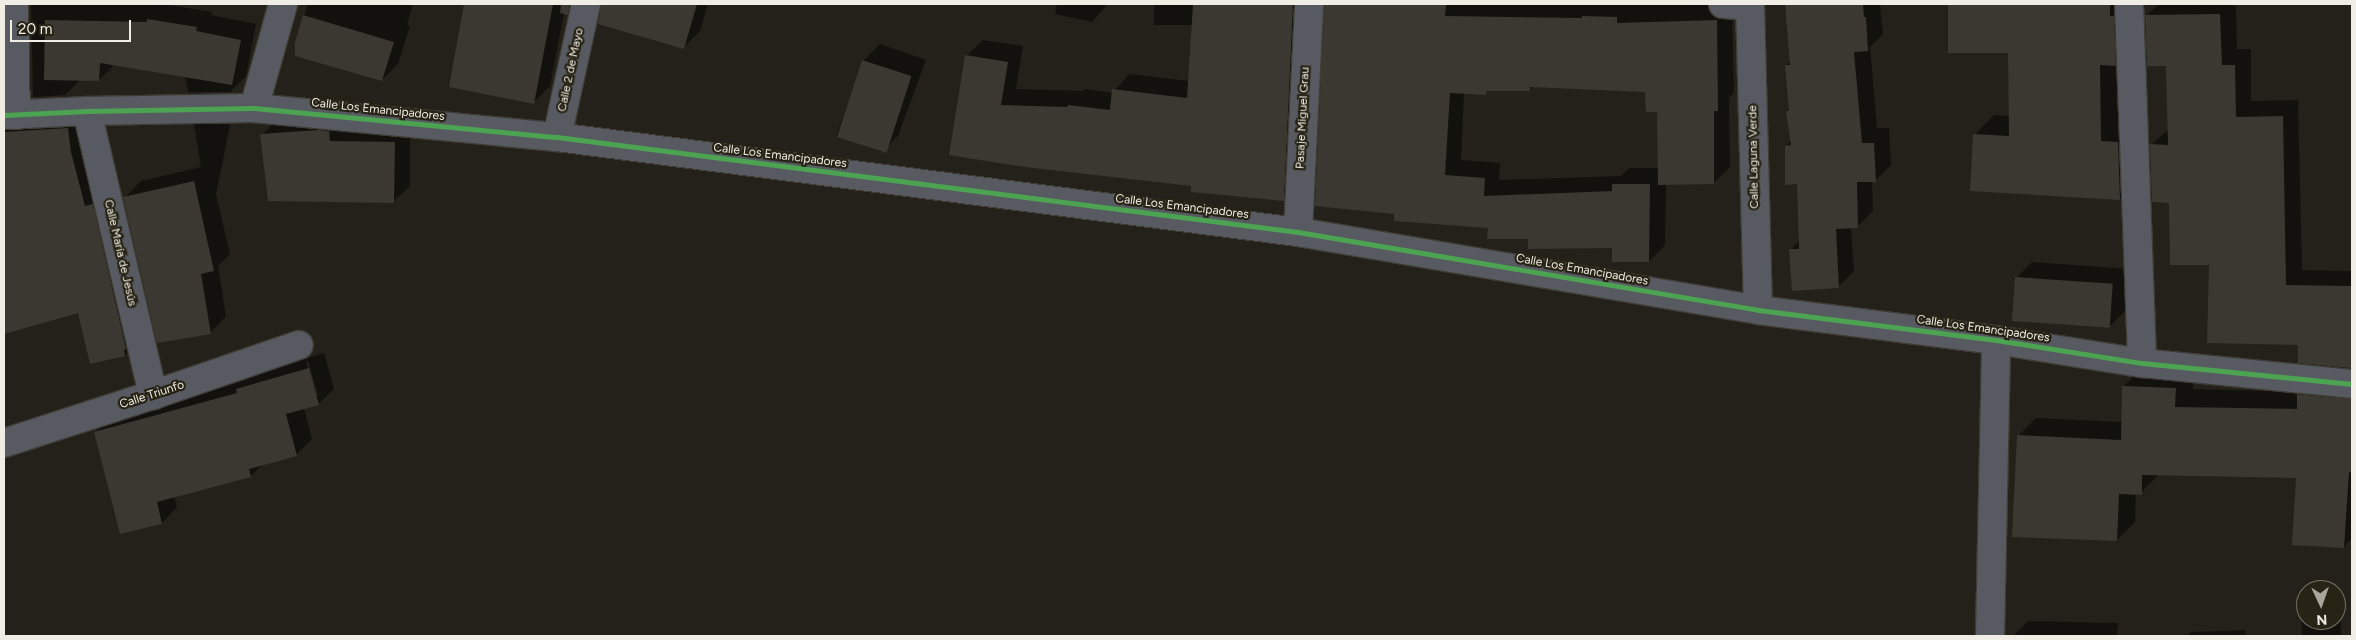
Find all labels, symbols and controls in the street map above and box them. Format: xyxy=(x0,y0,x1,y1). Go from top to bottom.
scale bar xyxy=(12,10,134,42)
text: 20 m xyxy=(18,20,52,38)
street label: Calle 2 de Mayo xyxy=(555,27,587,113)
street label: Pasaje Miguel Grau xyxy=(1293,67,1313,169)
street label: Calle Los Emancipadores xyxy=(311,96,445,124)
street label: Calle Laguna Verde xyxy=(1746,105,1762,209)
street label: Calle Los Emancipadores xyxy=(713,141,847,171)
street label: Calle Los Emancipadores xyxy=(1115,192,1249,222)
street label: Calle María de Jesús xyxy=(101,198,139,308)
street label: Calle Los Emancipadores xyxy=(1515,251,1649,289)
street label: Calle Los Emancipadores xyxy=(1916,313,2050,345)
street label: Calle Triunfo xyxy=(118,378,186,412)
north arrow xyxy=(2296,580,2346,630)
text: N xyxy=(2316,611,2328,628)

